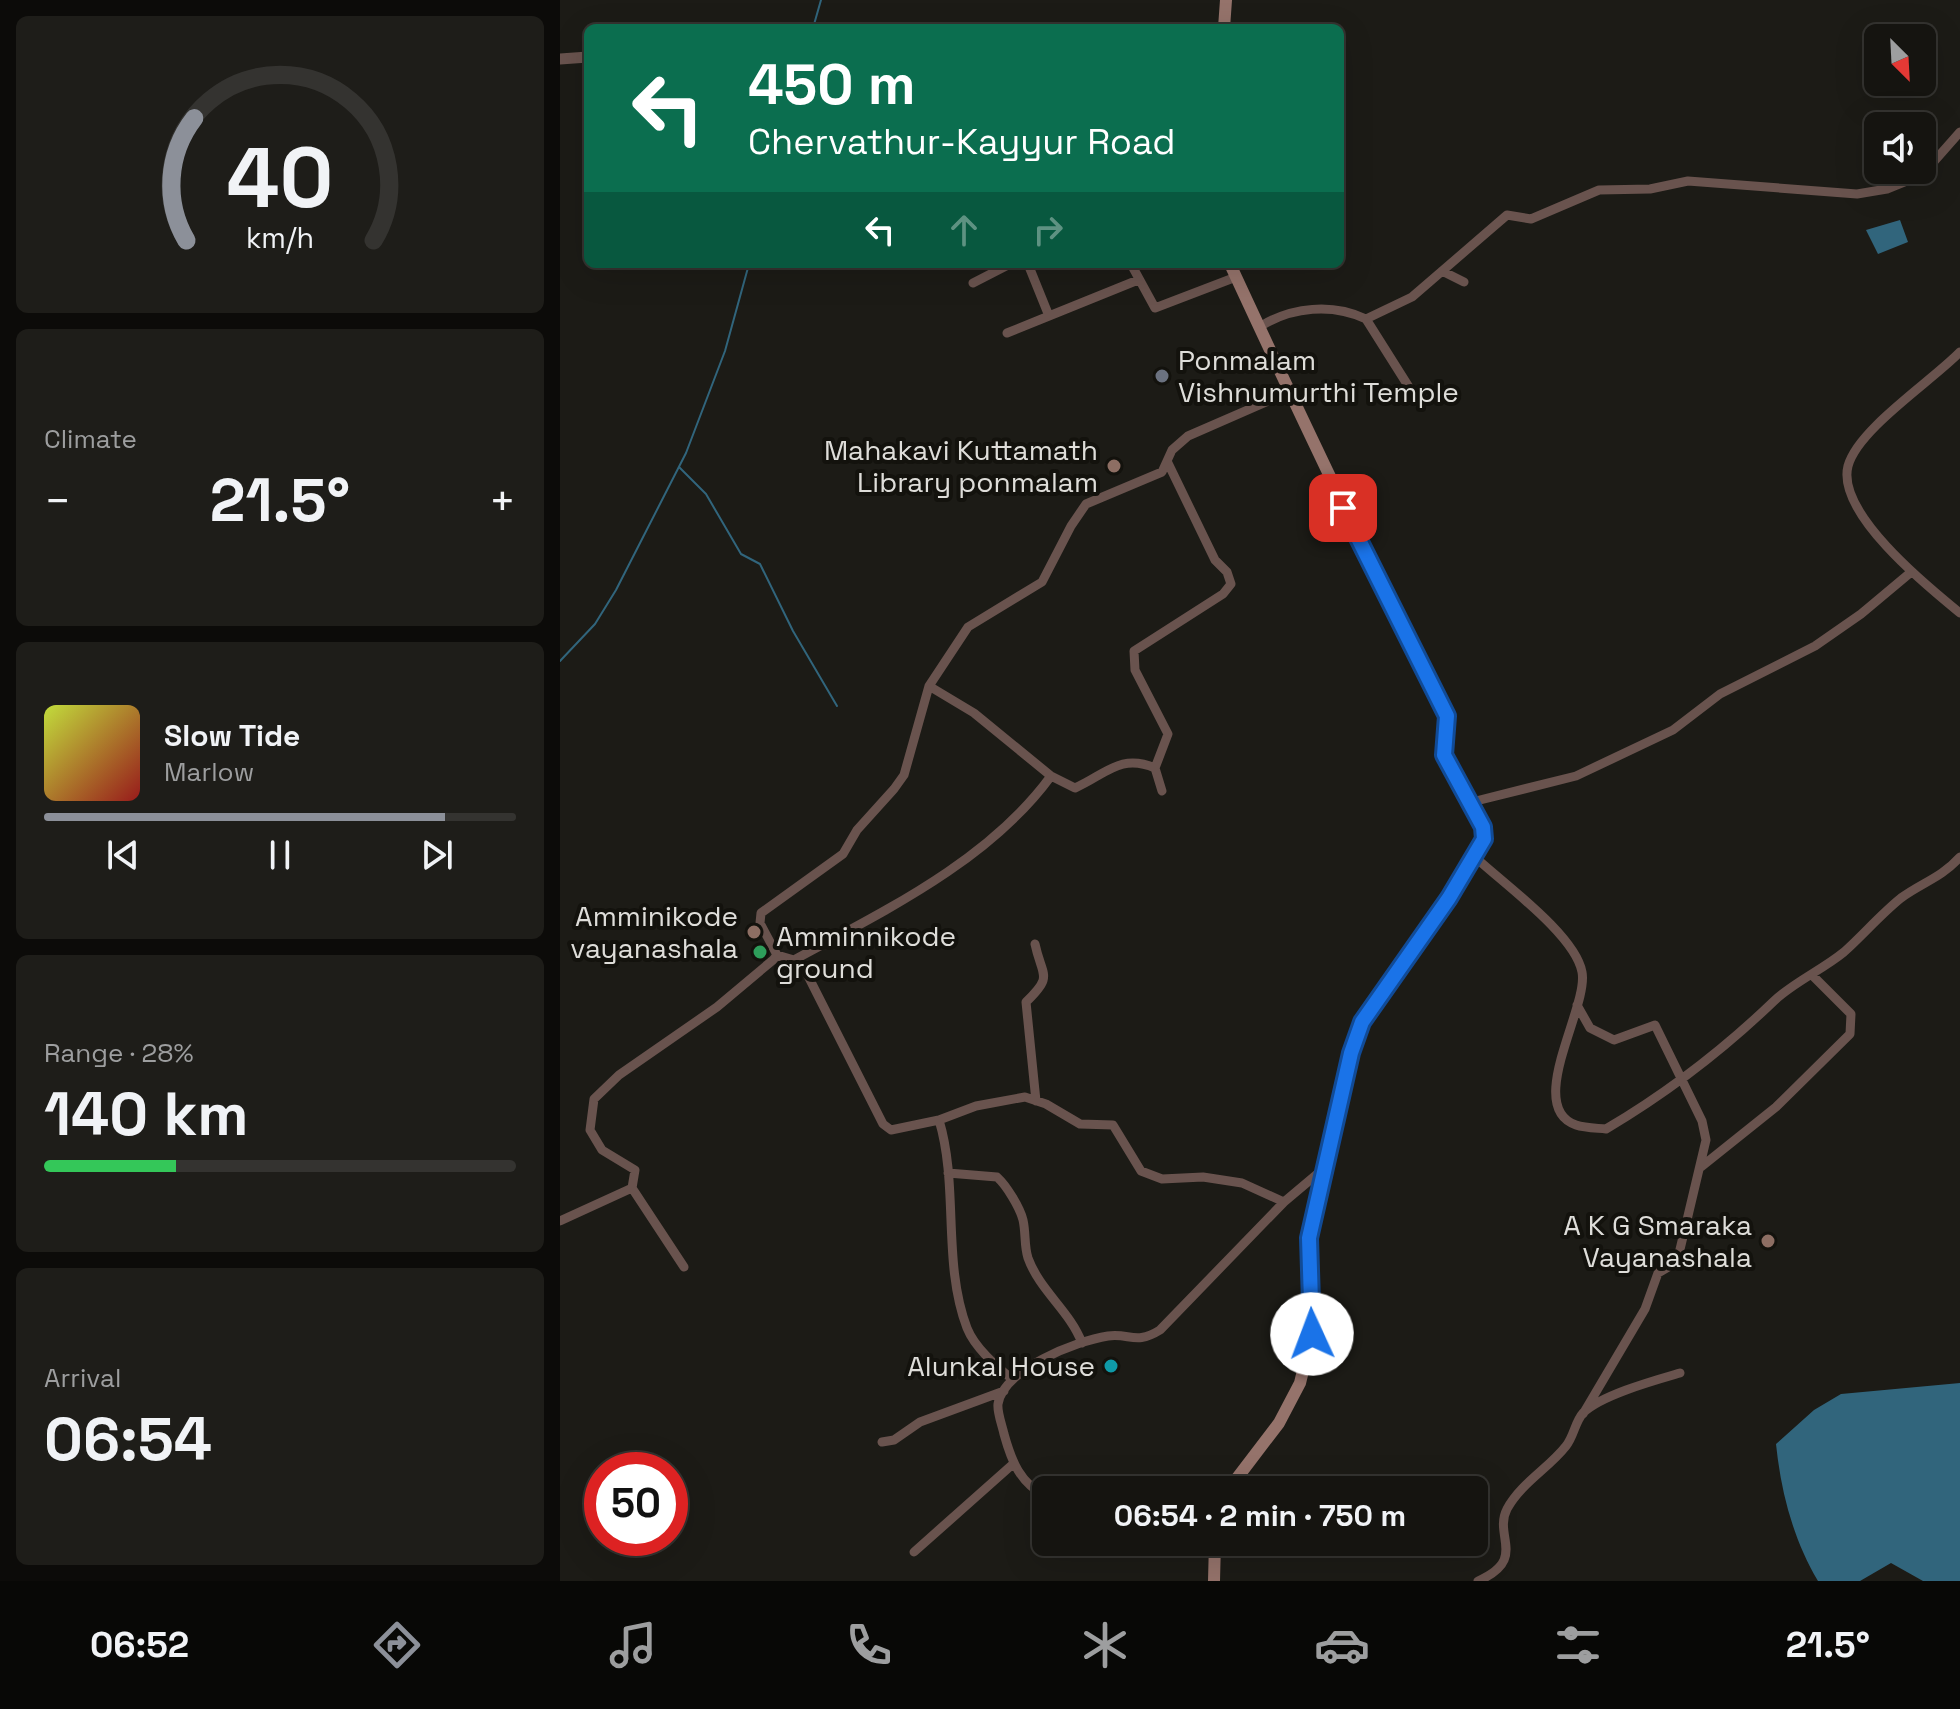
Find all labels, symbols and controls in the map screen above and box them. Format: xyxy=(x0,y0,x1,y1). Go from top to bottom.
north arrow xyxy=(1864,24,1936,96)
map controls xyxy=(1864,24,1936,184)
text: 450 m xyxy=(748,49,916,120)
icon: left xyxy=(616,56,720,160)
button: sound xyxy=(1864,112,1936,184)
text: Chervathur-Kayyur Road xyxy=(748,119,1176,165)
text: 40 xyxy=(227,124,333,230)
icon: left xyxy=(858,208,902,252)
icon: ahead xyxy=(942,208,986,252)
icon: right xyxy=(1026,208,1070,252)
text: km/h xyxy=(246,220,314,256)
place label: Ponmalam Vishnumurthi Temple xyxy=(1178,342,1459,410)
marker: Ponmalam Vishnumurthi Temple xyxy=(1153,367,1171,385)
text: Climate xyxy=(44,422,137,456)
place label: Mahakavi Kuttamath Library ponmalam xyxy=(824,432,1098,500)
marker: Mahakavi Kuttamath Library ponmalam xyxy=(1105,457,1123,475)
text: 21.5° xyxy=(210,462,350,539)
text: − xyxy=(44,473,71,529)
text: + xyxy=(489,473,516,529)
pin xyxy=(1309,474,1377,542)
icon: arrive xyxy=(1321,486,1365,530)
text: Slow Tide xyxy=(164,716,300,755)
text: Marlow xyxy=(164,755,254,789)
icon: previous xyxy=(101,833,145,877)
icon: pause xyxy=(258,833,302,877)
icon: next xyxy=(415,833,459,877)
place label: Amminikode vayanashala xyxy=(570,898,738,966)
place label: Amminnikode ground xyxy=(776,918,956,986)
marker: Amminikode vayanashala xyxy=(745,923,763,941)
marker: Amminnikode ground xyxy=(751,943,769,961)
text: Range · 28% xyxy=(44,1036,194,1070)
text: 140 km xyxy=(44,1076,248,1153)
place label: A K G Smaraka Vayanashala xyxy=(1563,1207,1752,1275)
marker: A K G Smaraka Vayanashala xyxy=(1759,1232,1777,1250)
position arrow xyxy=(1270,1292,1354,1376)
place label: Alunkal House xyxy=(907,1348,1095,1384)
marker: Alunkal House xyxy=(1102,1357,1120,1375)
text: Arrival xyxy=(44,1361,121,1395)
text: 06:54 xyxy=(44,1401,212,1478)
speed limit sign: 50 xyxy=(584,1452,688,1556)
text: 06:54 · 2 min · 750 m xyxy=(1114,1496,1406,1535)
icon: directions xyxy=(369,1617,425,1673)
icon: music xyxy=(605,1617,661,1673)
icon: phone xyxy=(841,1617,897,1673)
icon: climate xyxy=(1077,1617,1133,1673)
icon: car xyxy=(1314,1617,1370,1673)
icon: filters xyxy=(1550,1617,1606,1673)
text: 06:52 xyxy=(90,1622,189,1668)
text: 21.5° xyxy=(1786,1622,1870,1668)

